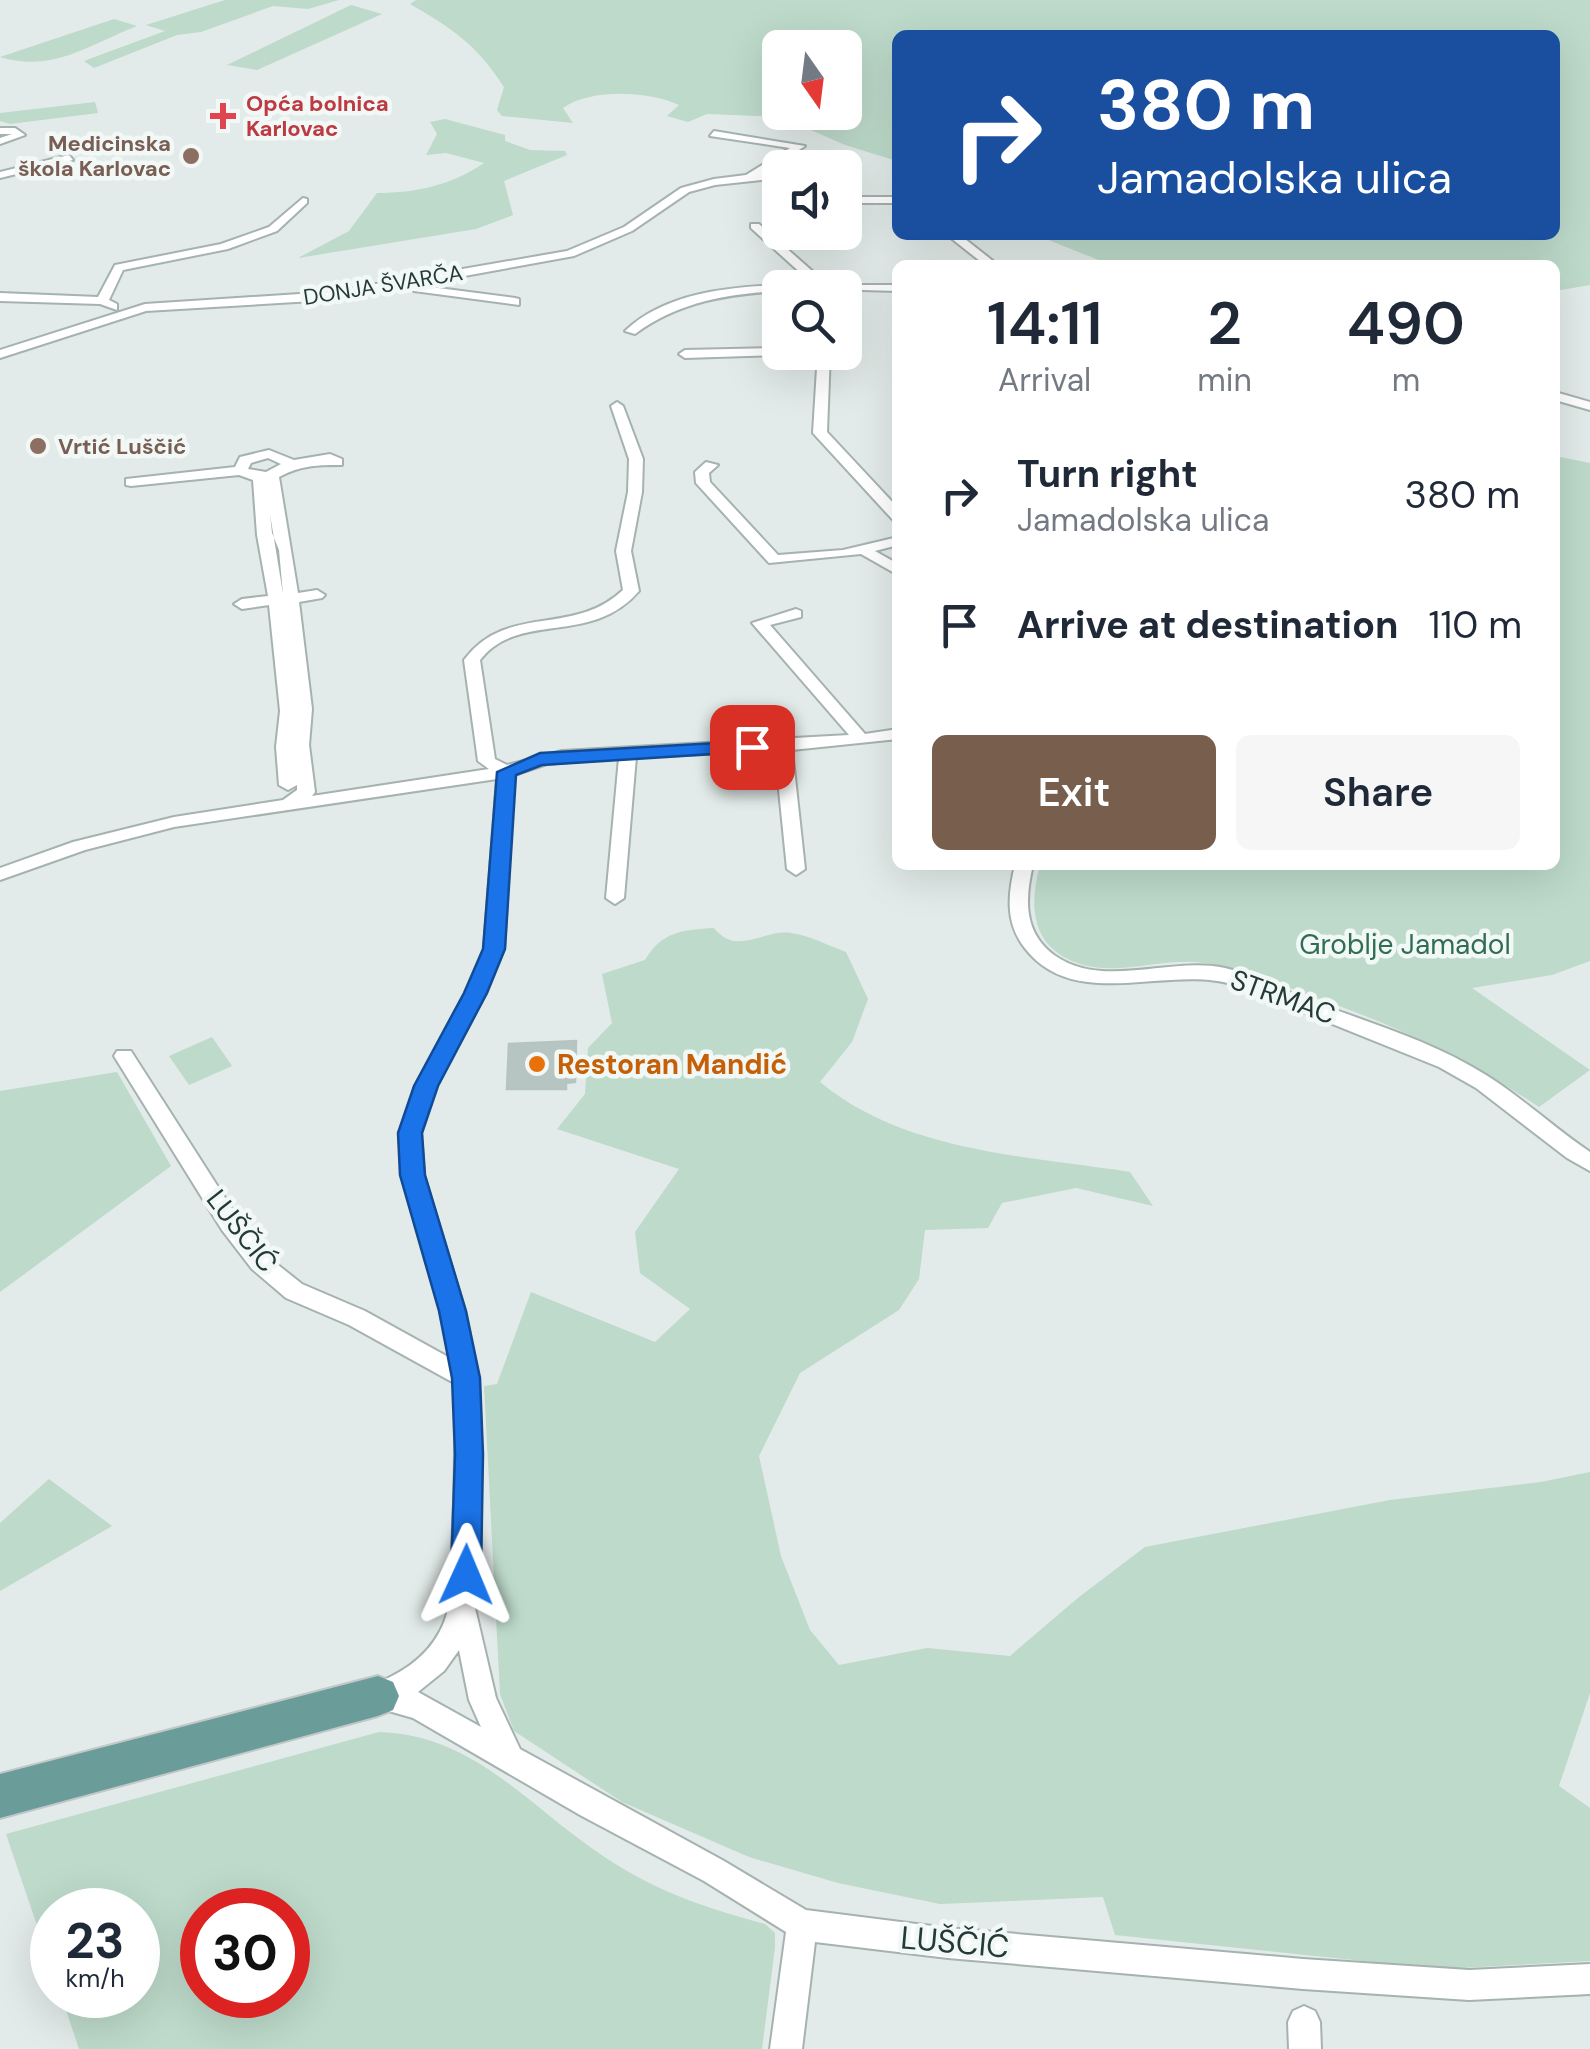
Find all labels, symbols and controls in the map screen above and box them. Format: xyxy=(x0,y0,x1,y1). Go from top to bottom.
north arrow xyxy=(762,30,862,130)
map controls xyxy=(762,30,862,370)
text: 380 m xyxy=(1097,60,1315,151)
icon: right xyxy=(932,70,1062,200)
place label: Opća bolnica Karlovac xyxy=(246,89,389,143)
marker: Opća bolnica Karlovac xyxy=(210,103,236,129)
place label: Medicinska škola Karlovac xyxy=(18,129,171,183)
marker: Medicinska škola Karlovac xyxy=(180,145,202,167)
text: Jamadolska ulica xyxy=(1097,148,1452,207)
button: sound xyxy=(762,150,862,250)
street label: DONJA ŠVARČA xyxy=(301,258,465,312)
button: search xyxy=(762,270,862,370)
text: 14:11 xyxy=(987,284,1102,363)
text: 2 xyxy=(1207,284,1242,363)
text: 490 xyxy=(1347,284,1465,363)
text: Arrival xyxy=(998,359,1091,401)
text: min xyxy=(1197,359,1252,401)
text: m xyxy=(1392,359,1420,401)
place label: Vrtić Luščić xyxy=(58,432,186,461)
marker: Vrtić Luščić xyxy=(27,435,49,457)
text: Turn right xyxy=(1017,449,1198,499)
icon: right xyxy=(932,468,987,523)
text: 380 m xyxy=(1404,470,1520,520)
text: Jamadolska ulica xyxy=(1017,499,1269,541)
icon: arrive xyxy=(932,598,987,653)
text: Arrive at destination xyxy=(1017,600,1399,650)
text: 110 m xyxy=(1429,600,1522,650)
pin xyxy=(710,705,795,790)
icon: arrive xyxy=(725,720,780,775)
button: Exit xyxy=(932,735,1216,850)
button: Share xyxy=(1236,735,1520,850)
park label: Groblje Jamadol xyxy=(1299,926,1511,963)
street label: STRMAC xyxy=(1225,961,1341,1033)
place label: Restoran Mandić xyxy=(557,1046,787,1083)
marker: Restoran Mandić xyxy=(526,1053,548,1075)
street label: LUŠČIĆ xyxy=(198,1182,286,1280)
position arrow xyxy=(414,1523,518,1627)
speed limit sign: 30 xyxy=(180,1888,310,2018)
text: 23 xyxy=(66,1908,125,1974)
street label: LUŠČIĆ xyxy=(899,1916,1011,1968)
text: km/h xyxy=(65,1962,125,1995)

